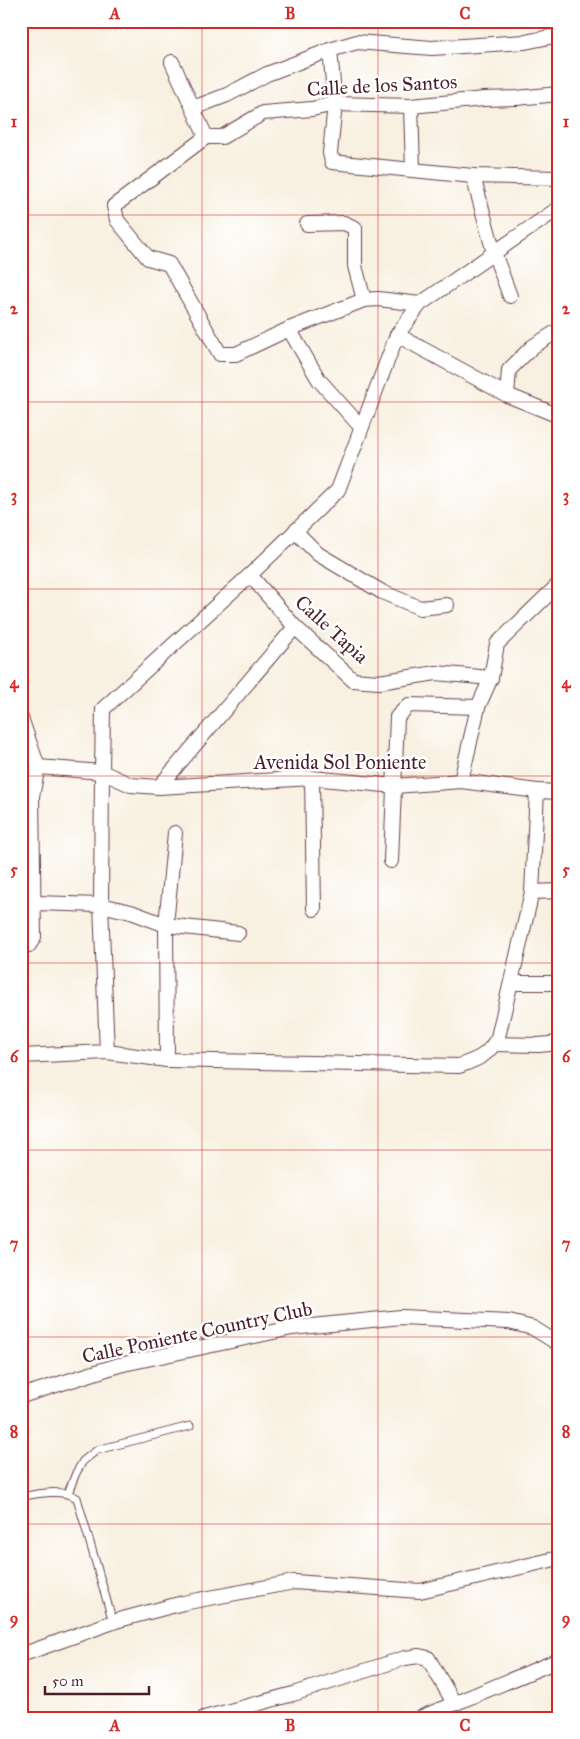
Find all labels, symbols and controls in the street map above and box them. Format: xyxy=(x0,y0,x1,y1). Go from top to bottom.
text: A xyxy=(109,4,121,23)
text: B xyxy=(285,4,295,23)
text: C xyxy=(460,4,471,23)
street label: Calle de los Santos xyxy=(306,69,458,101)
text: 1 xyxy=(11,112,18,131)
text: 1 xyxy=(563,112,570,131)
text: 2 xyxy=(10,299,19,318)
text: 2 xyxy=(562,299,571,318)
text: 3 xyxy=(11,486,17,506)
text: 3 xyxy=(563,486,569,506)
street label: Calle Tapia xyxy=(290,590,374,669)
text: 4 xyxy=(10,673,20,693)
text: 4 xyxy=(562,673,572,693)
street label: Avenida Sol Poniente xyxy=(253,750,426,774)
text: 5 xyxy=(10,860,18,879)
text: 5 xyxy=(562,860,570,879)
text: 6 xyxy=(10,1047,19,1066)
text: 6 xyxy=(562,1047,571,1066)
text: 7 xyxy=(10,1234,19,1253)
text: 7 xyxy=(562,1234,571,1253)
street label: Calle Poniente Country Club xyxy=(80,1296,314,1368)
text: 8 xyxy=(10,1422,18,1441)
text: 8 xyxy=(562,1422,570,1441)
text: 9 xyxy=(10,1609,18,1629)
text: 9 xyxy=(562,1609,570,1629)
scale bar xyxy=(45,1664,149,1696)
text: 50 m xyxy=(52,1672,84,1690)
text: A xyxy=(109,1716,121,1735)
text: B xyxy=(285,1716,295,1735)
text: C xyxy=(460,1716,471,1735)

